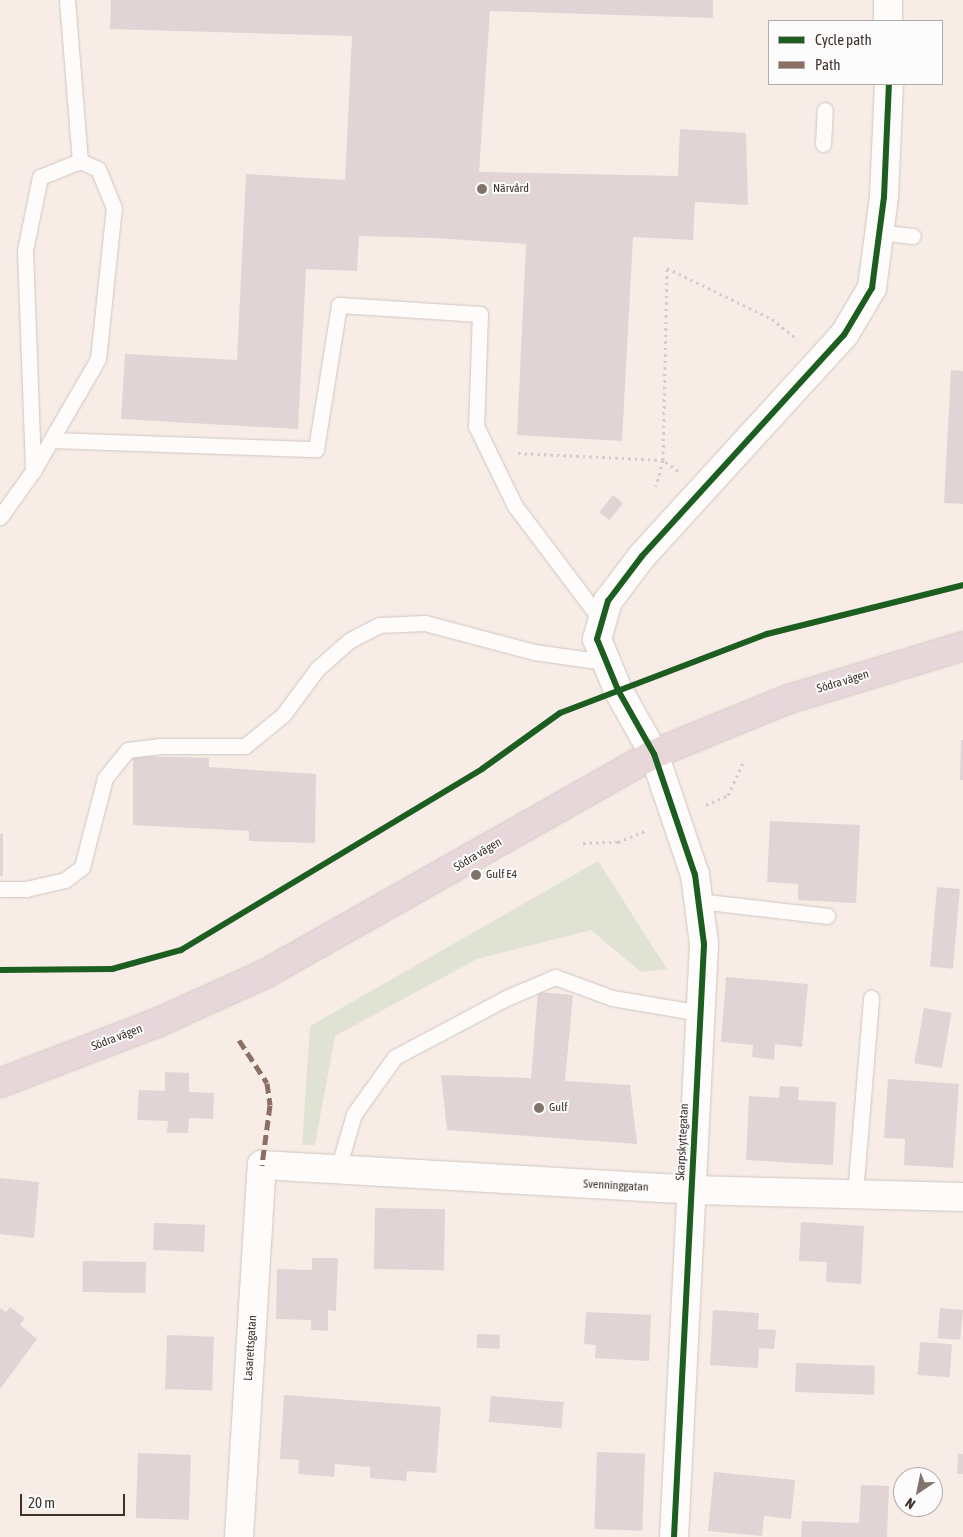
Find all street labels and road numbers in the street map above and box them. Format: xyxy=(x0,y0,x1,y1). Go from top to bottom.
street label: Södra vägen xyxy=(815,667,871,697)
street label: Södra vägen xyxy=(451,835,505,875)
street label: Södra vägen xyxy=(89,1022,145,1054)
street label: Skarpskyttegatan xyxy=(674,1103,692,1181)
street label: Svenninggatan xyxy=(583,1177,649,1195)
street label: Lasarettsgatan xyxy=(242,1315,260,1381)

